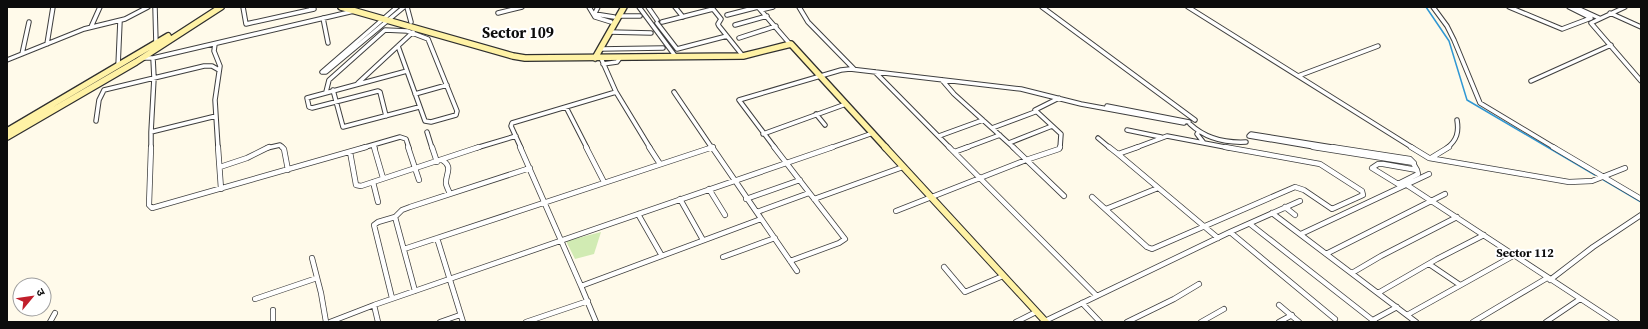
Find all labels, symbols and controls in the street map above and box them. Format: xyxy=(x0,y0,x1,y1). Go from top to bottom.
district label: Sector 109 xyxy=(482,22,554,43)
district label: Sector 112 xyxy=(1496,245,1554,261)
north arrow xyxy=(12,277,52,317)
text: उ xyxy=(32,286,49,299)

